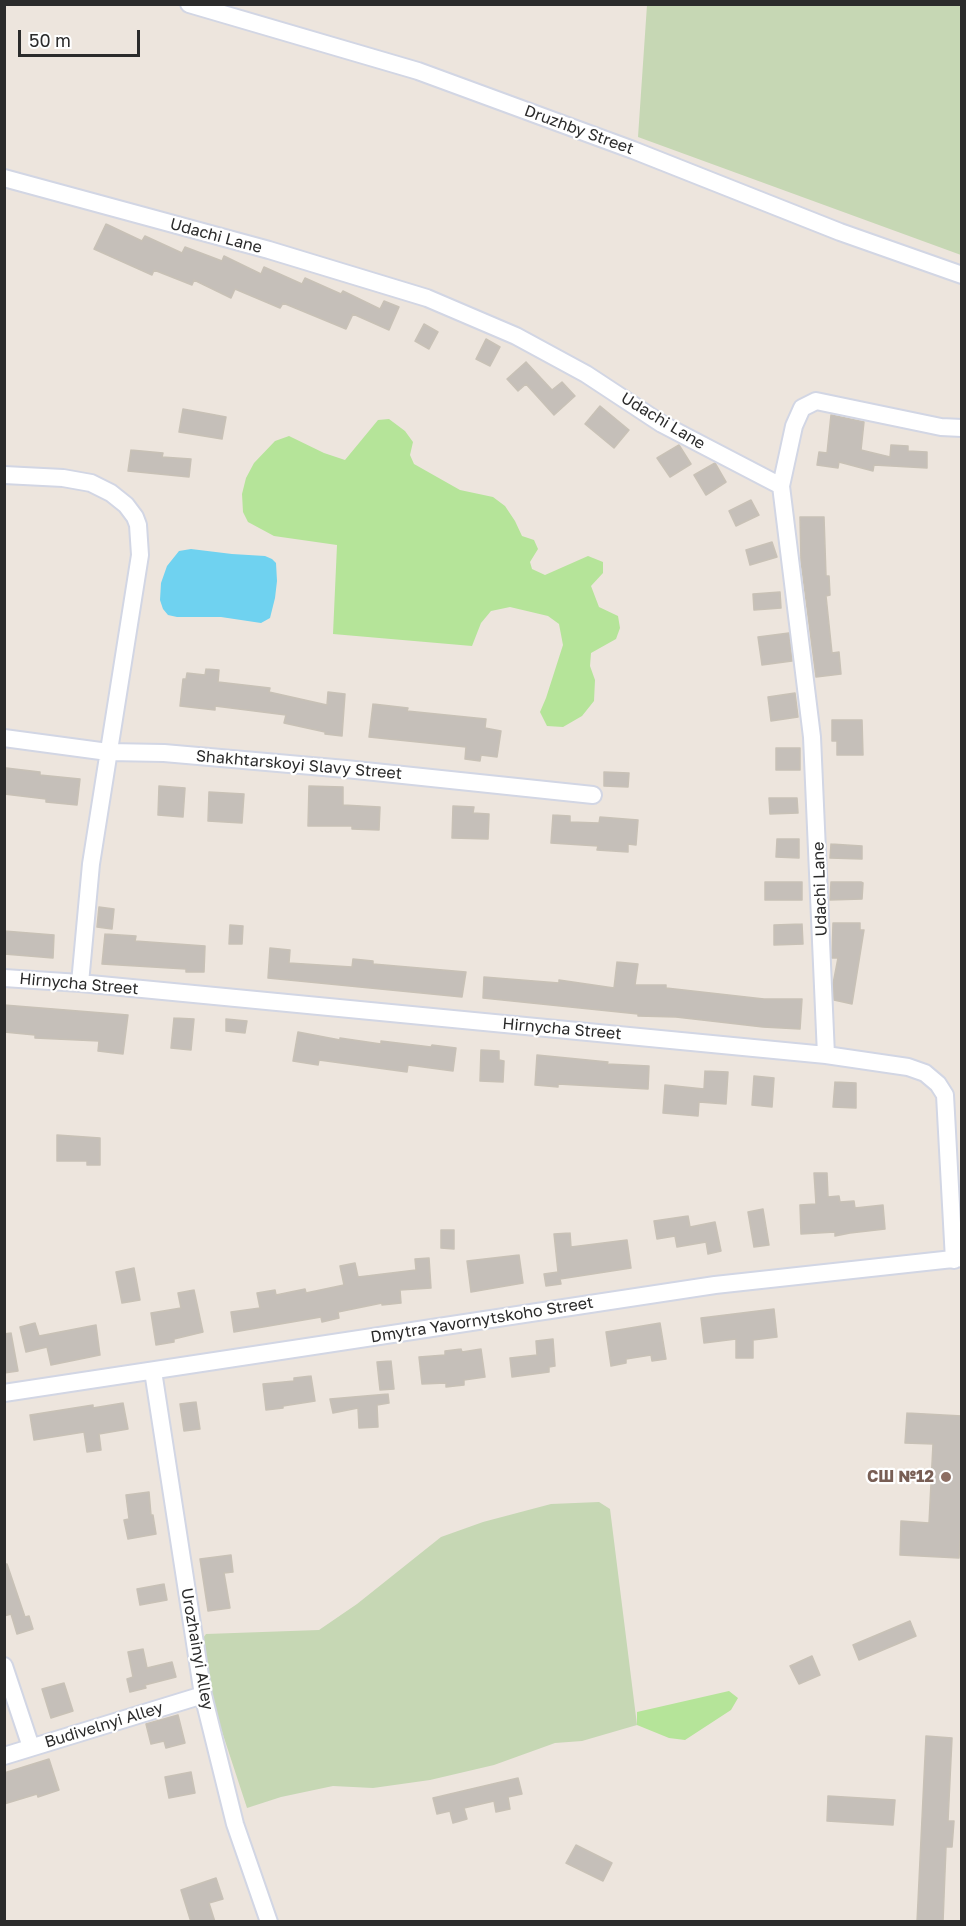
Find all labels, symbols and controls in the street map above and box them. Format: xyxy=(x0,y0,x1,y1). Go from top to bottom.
scale bar xyxy=(21,18,142,56)
text: 50 m xyxy=(29,29,71,51)
street label: Druzhby Street xyxy=(522,101,636,159)
street label: Udachi Lane xyxy=(168,214,264,258)
street label: Udachi Lane xyxy=(617,388,709,454)
street label: Shakhtarskoyi Slavy Street xyxy=(195,746,403,784)
street label: Udachi Lane xyxy=(809,841,831,937)
street label: Hirnycha Street xyxy=(18,969,140,999)
street label: Hirnycha Street xyxy=(501,1014,623,1044)
street label: Dmytra Yavornytskoho Street xyxy=(369,1293,595,1347)
place label: СШ №12 xyxy=(867,1467,934,1487)
marker: СШ №12 xyxy=(939,1470,953,1484)
street label: Urozhainyi Alley xyxy=(177,1586,217,1712)
street label: Budivelnyi Alley xyxy=(43,1698,165,1752)

